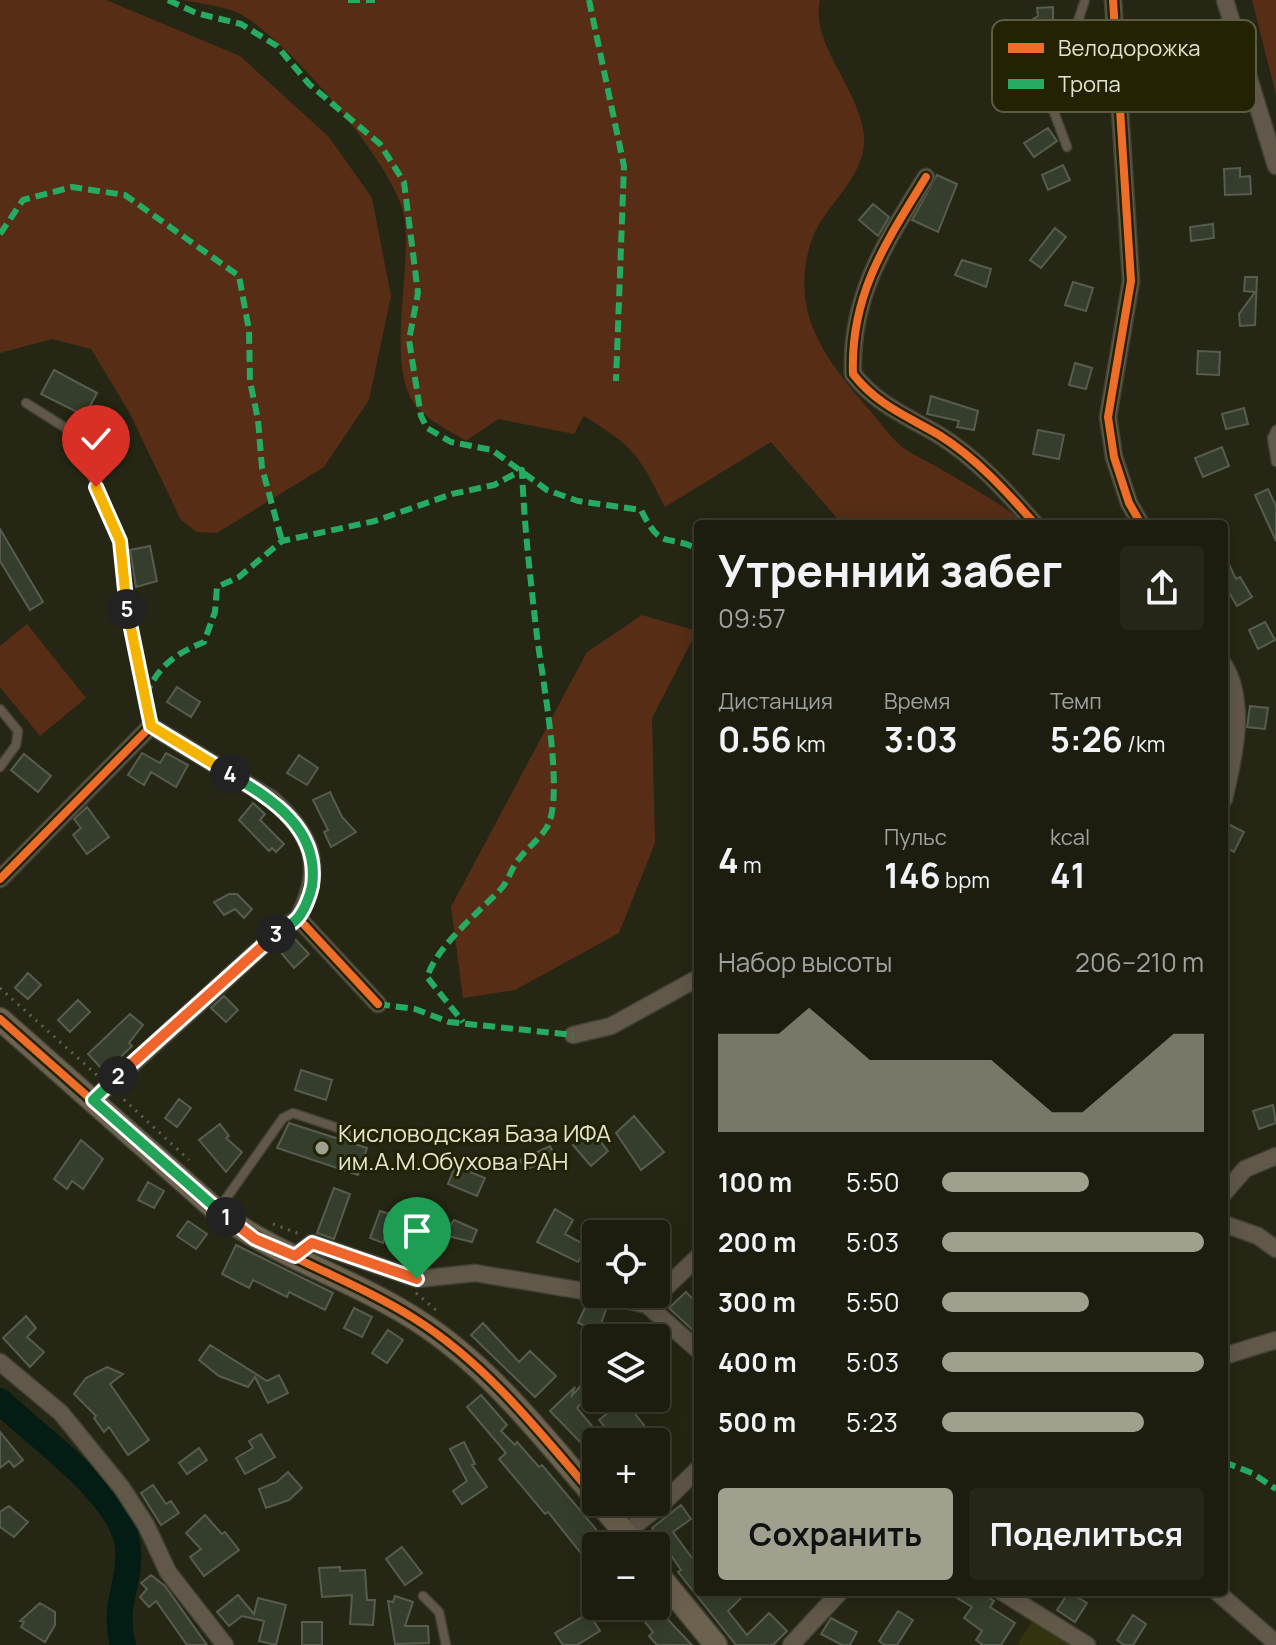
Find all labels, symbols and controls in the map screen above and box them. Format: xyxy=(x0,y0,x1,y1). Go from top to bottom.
legend xyxy=(992,20,1256,112)
text: Велодорожка xyxy=(1058,33,1201,63)
text: Тропа xyxy=(1058,69,1121,99)
pin xyxy=(62,405,130,487)
icon: check xyxy=(74,417,118,461)
text: Утренний забег xyxy=(718,540,1062,600)
button: share xyxy=(1120,546,1204,630)
pin: 5 xyxy=(107,589,147,629)
text: 5 xyxy=(121,594,133,624)
text: 09:57 xyxy=(718,600,786,636)
text: Дистанция xyxy=(718,686,833,716)
text: Время xyxy=(884,686,950,716)
text: Темп xyxy=(1050,686,1102,716)
text: 0.56 xyxy=(718,716,792,762)
text: 3:03 xyxy=(884,716,958,762)
text: 5:26 xyxy=(1050,716,1123,762)
text: km xyxy=(792,729,826,759)
text: /km xyxy=(1123,729,1165,759)
pin: 4 xyxy=(210,754,250,794)
text: 4 xyxy=(223,759,237,789)
text: Пульс xyxy=(884,822,947,852)
text: kcal xyxy=(1050,822,1090,852)
text: 4 xyxy=(718,837,739,883)
text: m xyxy=(739,850,762,880)
text: 146 xyxy=(884,852,941,898)
text: 41 xyxy=(1050,852,1086,898)
text: bpm xyxy=(941,865,990,895)
pin: 3 xyxy=(256,914,296,954)
text: 3 xyxy=(270,919,282,949)
text: Набор высоты xyxy=(718,944,892,980)
text: 206–210 m xyxy=(1075,944,1204,980)
pin: 2 xyxy=(98,1056,138,1096)
text: 2 xyxy=(111,1061,125,1091)
place label: Кисловодская База ИФА им.А.М.Обухова РАН xyxy=(338,1116,611,1177)
marker: Кисловодская База ИФА им.А.М.Обухова РАН xyxy=(313,1139,331,1157)
text: 100 m xyxy=(718,1164,792,1200)
text: 5:50 xyxy=(846,1164,900,1200)
pin: 1 xyxy=(206,1197,246,1237)
pin xyxy=(383,1197,451,1279)
text: 1 xyxy=(221,1202,231,1232)
icon: arrive xyxy=(395,1209,439,1253)
map controls xyxy=(582,1220,670,1620)
button: locate xyxy=(582,1220,670,1308)
text: 200 m xyxy=(718,1224,796,1260)
text: 5:03 xyxy=(846,1224,899,1260)
text: 300 m xyxy=(718,1284,796,1320)
text: 5:50 xyxy=(846,1284,900,1320)
button: layers xyxy=(582,1324,670,1412)
text: 400 m xyxy=(718,1344,797,1380)
text: 5:03 xyxy=(846,1344,899,1380)
text: 500 m xyxy=(718,1404,796,1440)
text: 5:23 xyxy=(846,1404,898,1440)
button: + xyxy=(582,1428,670,1516)
button: Сохранить xyxy=(718,1488,953,1580)
button: Поделиться xyxy=(969,1488,1204,1580)
button: − xyxy=(582,1532,670,1620)

